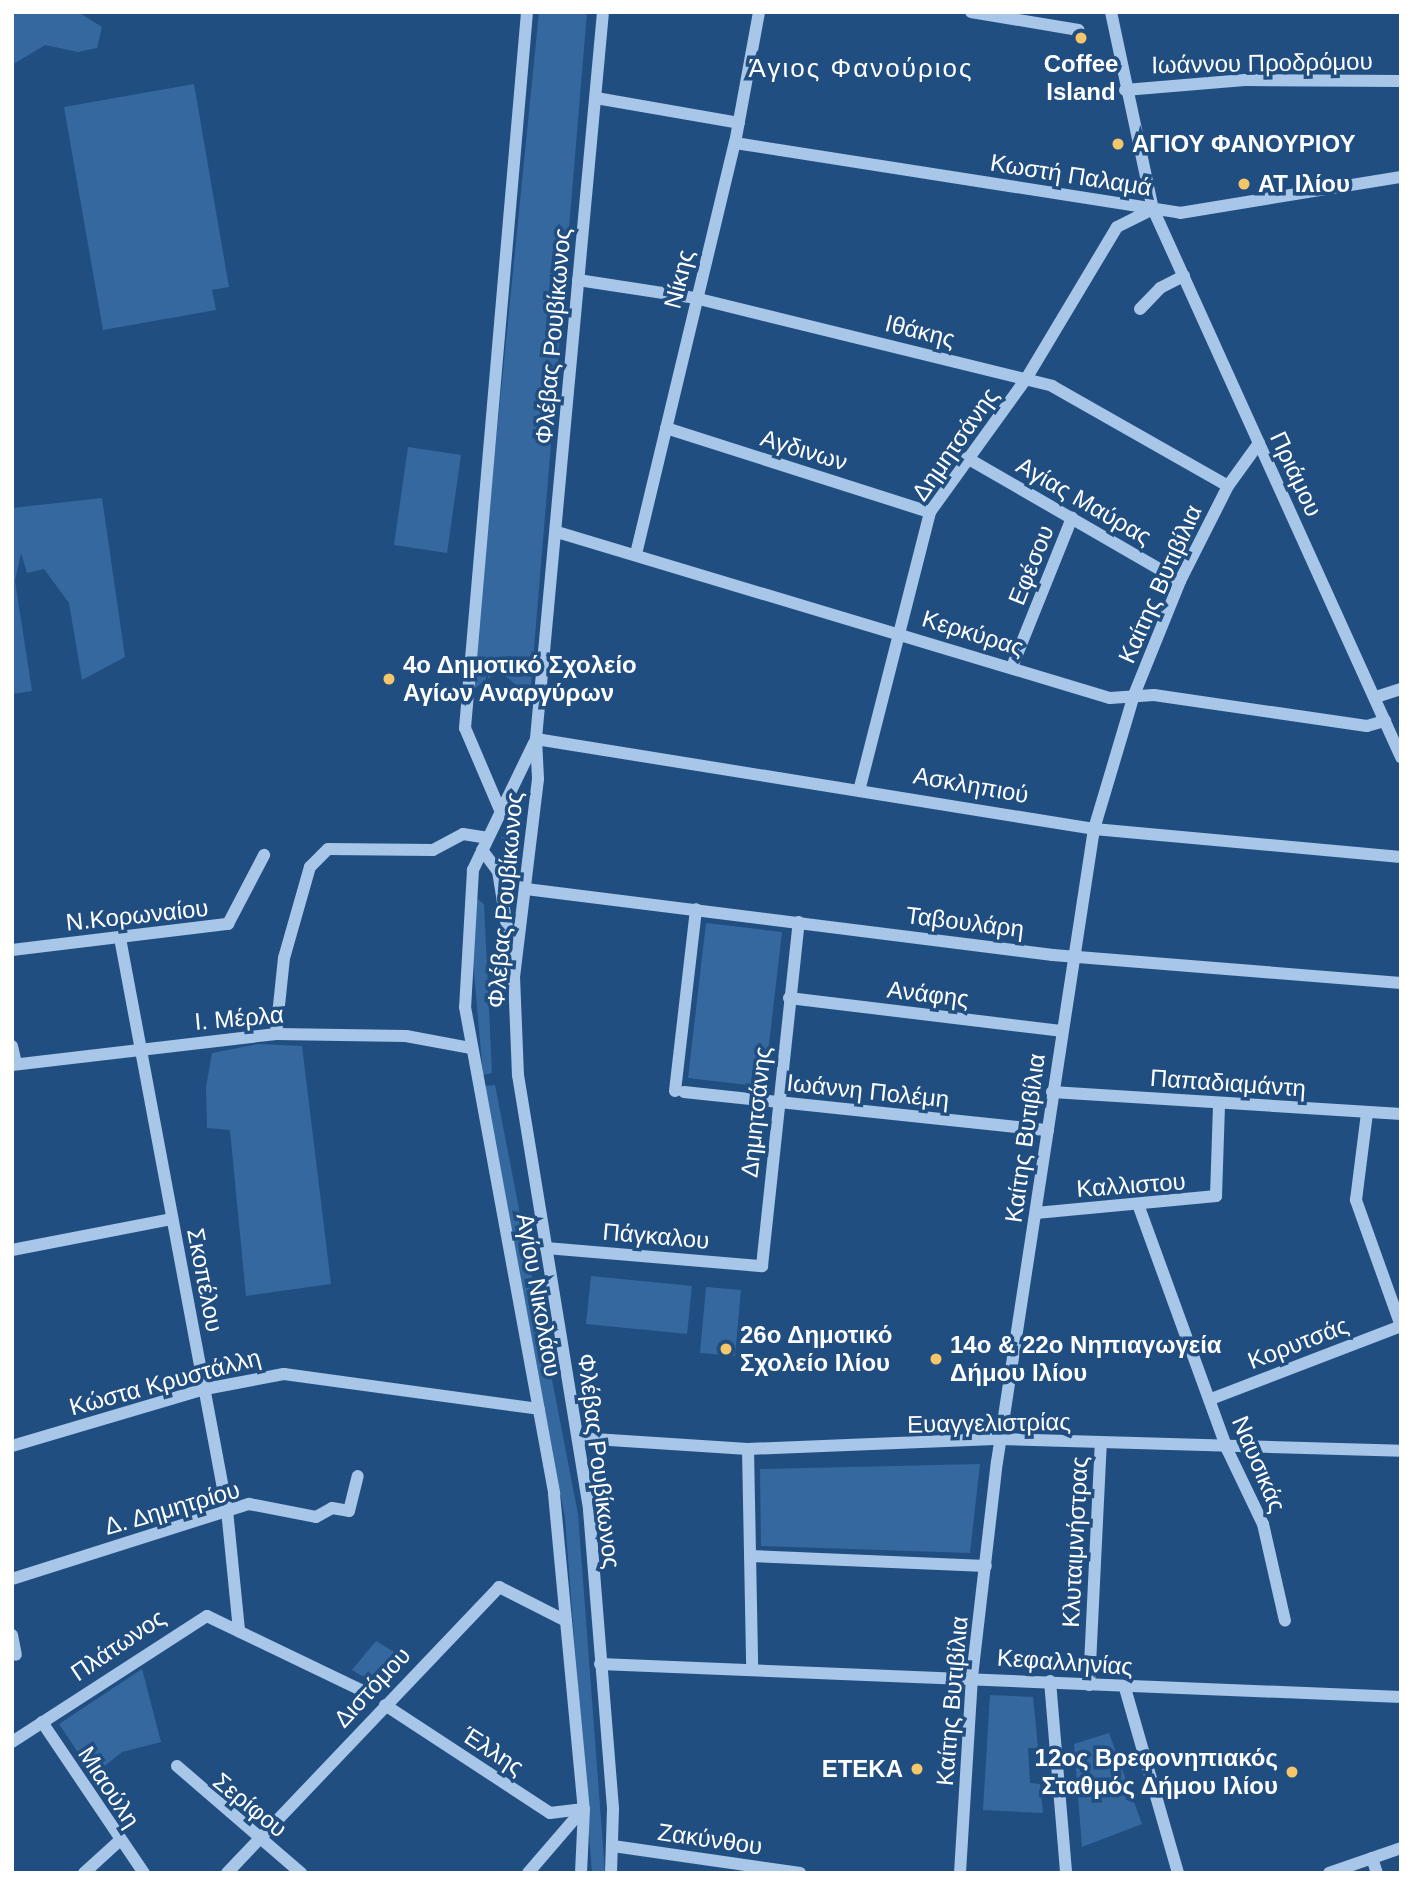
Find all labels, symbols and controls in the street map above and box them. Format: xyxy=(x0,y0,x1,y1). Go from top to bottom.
marker: Coffee Island xyxy=(1073,30,1089,46)
street label: Ιωάννου Προδρόμου xyxy=(1151,47,1373,79)
place label: Coffee Island xyxy=(1044,50,1118,106)
district label: Άγιος Φανούριος xyxy=(750,53,972,85)
place label: ΑΓΙΟΥ ΦΑΝΟΥΡΙΟΥ xyxy=(1132,130,1356,158)
marker: ΑΓΙΟΥ ΦΑΝΟΥΡΙΟΥ xyxy=(1110,136,1126,152)
street label: Κωστή Παλαμά xyxy=(988,148,1154,202)
place label: ΑΤ Ιλίου xyxy=(1258,170,1350,198)
marker: ΑΤ Ιλίου xyxy=(1236,176,1252,192)
street label: Φλέβας Ρουβίκωνος xyxy=(529,227,577,445)
street label: Νίκης xyxy=(658,247,700,311)
street label: Ιθάκης xyxy=(882,308,958,354)
street label: Δημητσάνης xyxy=(906,382,1004,506)
street label: Αγδινων xyxy=(757,423,851,477)
street label: Πριάμου xyxy=(1264,427,1328,521)
street label: Αγίας Μαύρας xyxy=(1011,451,1157,551)
street label: Καίτης Βυτιβίλια xyxy=(1112,500,1208,668)
street label: Εφέσου xyxy=(1002,521,1060,609)
street label: Κερκύρας xyxy=(919,604,1027,662)
place label: 4ο Δημοτικό Σχολείο Αγίων Αναργύρων xyxy=(403,651,638,707)
marker: 4ο Δημοτικό Σχολείο Αγίων Αναργύρων xyxy=(381,671,397,687)
street label: Ασκληπιού xyxy=(911,761,1031,809)
street label: Φλέβας Ρουβίκωνος xyxy=(481,791,529,1009)
street label: Ν.Κορωναίου xyxy=(64,893,210,937)
street label: Ταβουλάρη xyxy=(904,900,1026,944)
street label: Ανάφης xyxy=(886,975,970,1013)
street label: Ι. Μέρλα xyxy=(193,1000,285,1036)
street label: Δημητσάνης xyxy=(735,1045,777,1179)
street label: Καίτης Βυτιβίλια xyxy=(999,1052,1051,1224)
street label: Παπαδιαμάντη xyxy=(1149,1063,1307,1103)
street label: Ιωάννη Πολέμη xyxy=(785,1068,951,1114)
street label: Καλλιστου xyxy=(1075,1167,1187,1203)
street label: Αγίου Νικολάου xyxy=(510,1211,568,1379)
street label: Πάγκαλου xyxy=(601,1217,711,1255)
street label: Σκοπέλου xyxy=(181,1226,229,1334)
street label: Κορυτσάς xyxy=(1244,1311,1352,1375)
place label: 26ο Δημοτικό Σχολείο Ιλίου xyxy=(740,1321,893,1377)
place label: 14ο & 22ο Νηπιαγωγεία Δήμου Ιλίου xyxy=(950,1331,1222,1387)
marker: 26ο Δημοτικό Σχολείο Ιλίου xyxy=(718,1341,734,1357)
street label: Κώστα Κρυστάλλη xyxy=(66,1343,264,1421)
marker: 14ο & 22ο Νηπιαγωγεία Δήμου Ιλίου xyxy=(928,1351,944,1367)
street label: Φλέβας Ρουβίκωνος xyxy=(572,1352,626,1570)
street label: Ευαγγελιστρίας xyxy=(907,1407,1071,1439)
street label: Ναυσικάς xyxy=(1226,1412,1292,1516)
street label: Κλυταιμνήστρας xyxy=(1056,1456,1094,1628)
street label: Δ. Δημητρίου xyxy=(100,1475,244,1541)
street label: Πλάτωνος xyxy=(65,1603,171,1687)
street label: Καίτης Βυτιβίλια xyxy=(930,1615,974,1787)
street label: Διστόμου xyxy=(328,1641,416,1733)
street label: Κεφαλληνίας xyxy=(996,1643,1134,1681)
street label: Έλλης xyxy=(457,1720,529,1782)
street label: Μιαούλη xyxy=(72,1741,146,1833)
place label: 12ος Βρεφονηπιακός Σταθμός Δήμου Ιλίου xyxy=(1035,1744,1278,1800)
place label: ΕΤΕΚΑ xyxy=(822,1755,903,1783)
marker: ΕΤΕΚΑ xyxy=(909,1761,925,1777)
marker: 12ος Βρεφονηπιακός Σταθμός Δήμου Ιλίου xyxy=(1284,1764,1300,1780)
street label: Σερίφου xyxy=(207,1767,293,1843)
street label: Ζακύνθου xyxy=(656,1817,764,1861)

